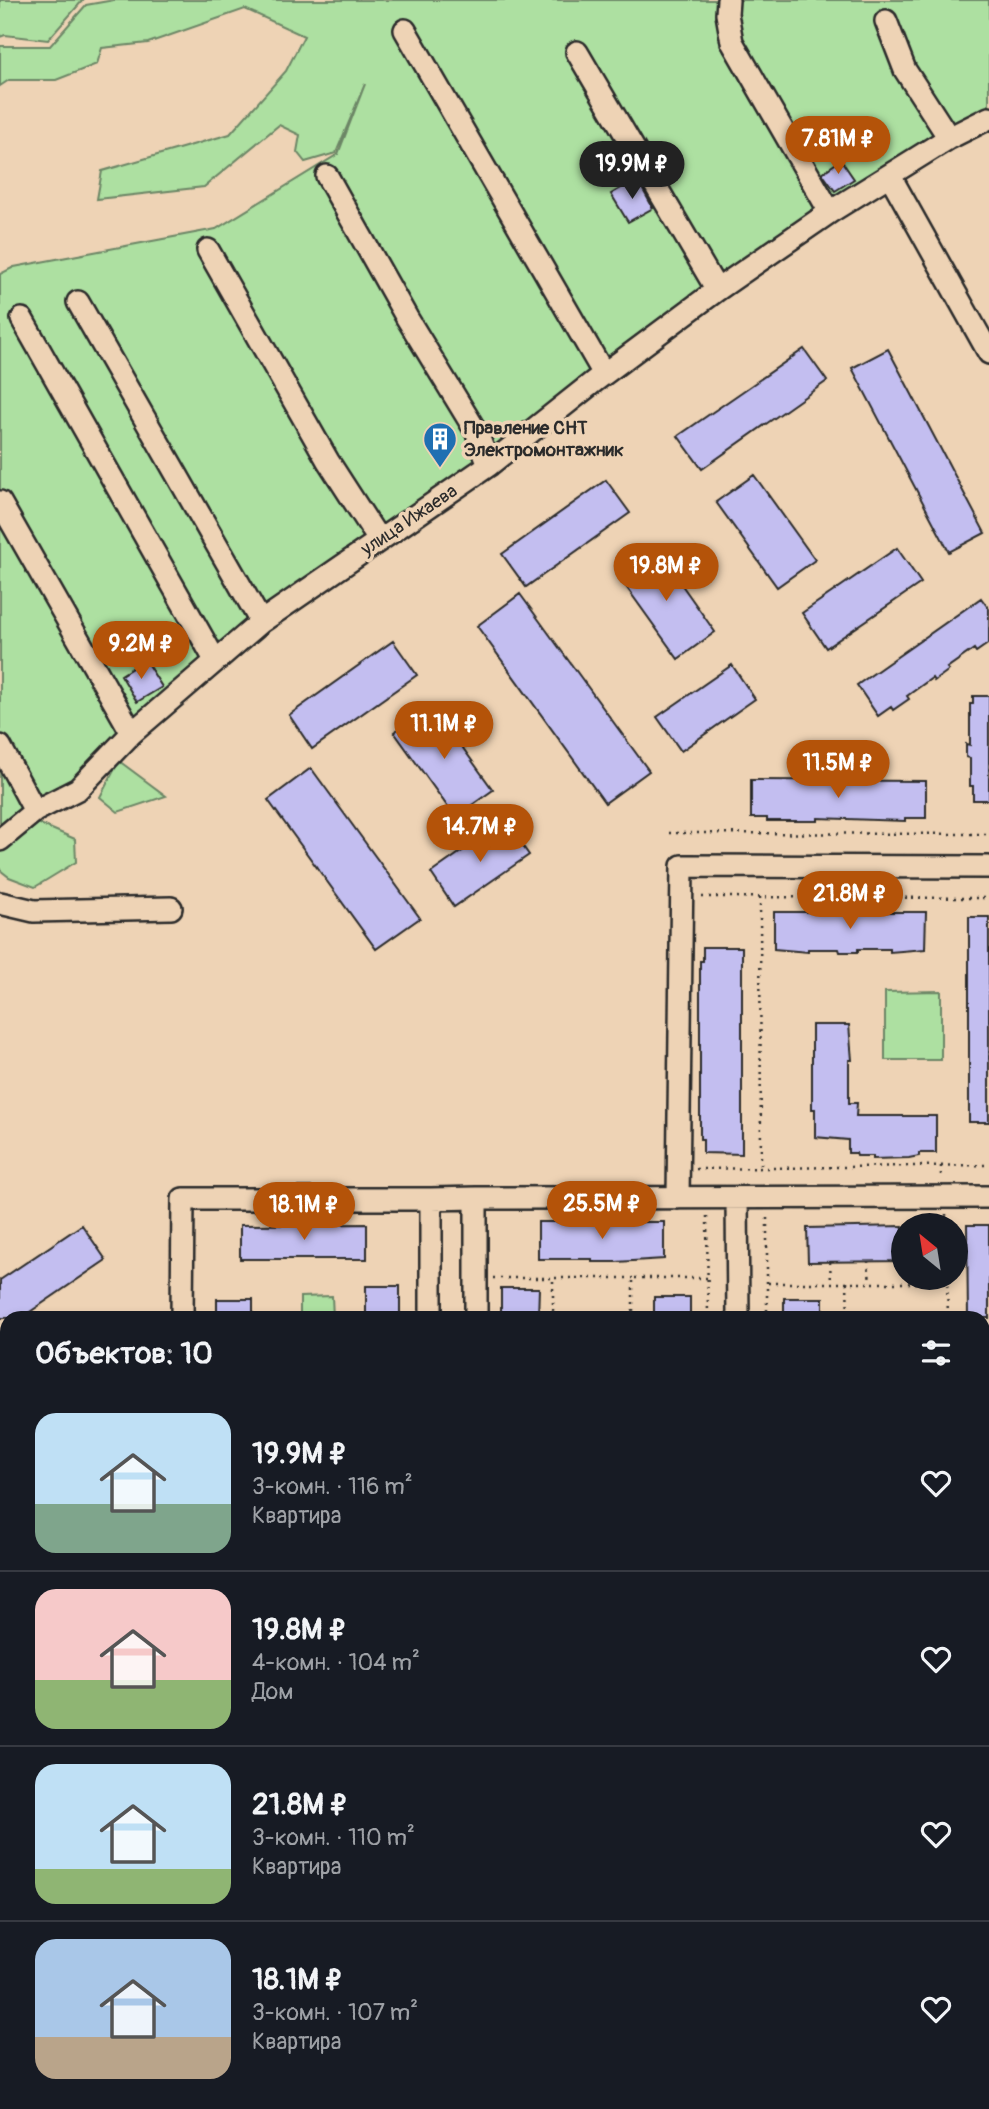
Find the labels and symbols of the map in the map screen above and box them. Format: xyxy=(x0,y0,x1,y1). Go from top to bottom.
pin: 7.81M ₽ xyxy=(773,116,903,176)
pin: 19.9M ₽ xyxy=(567,142,697,201)
place label: Правление СНТ Электромонтажник xyxy=(464,416,624,462)
building icon: Правление СНТ Электромонтажник xyxy=(421,420,459,469)
street label: улица Ижаева xyxy=(355,479,462,562)
pin: 19.8M ₽ xyxy=(601,544,731,603)
pin: 9.2M ₽ xyxy=(84,622,198,681)
pin: 11.1M ₽ xyxy=(379,702,509,761)
pin: 11.5M ₽ xyxy=(773,740,903,800)
pin: 14.7M ₽ xyxy=(415,804,545,864)
pin: 21.8M ₽ xyxy=(785,872,915,931)
pin: 18.1M ₽ xyxy=(239,1182,369,1242)
pin: 25.5M ₽ xyxy=(537,1182,667,1241)
north arrow xyxy=(891,1213,968,1290)

